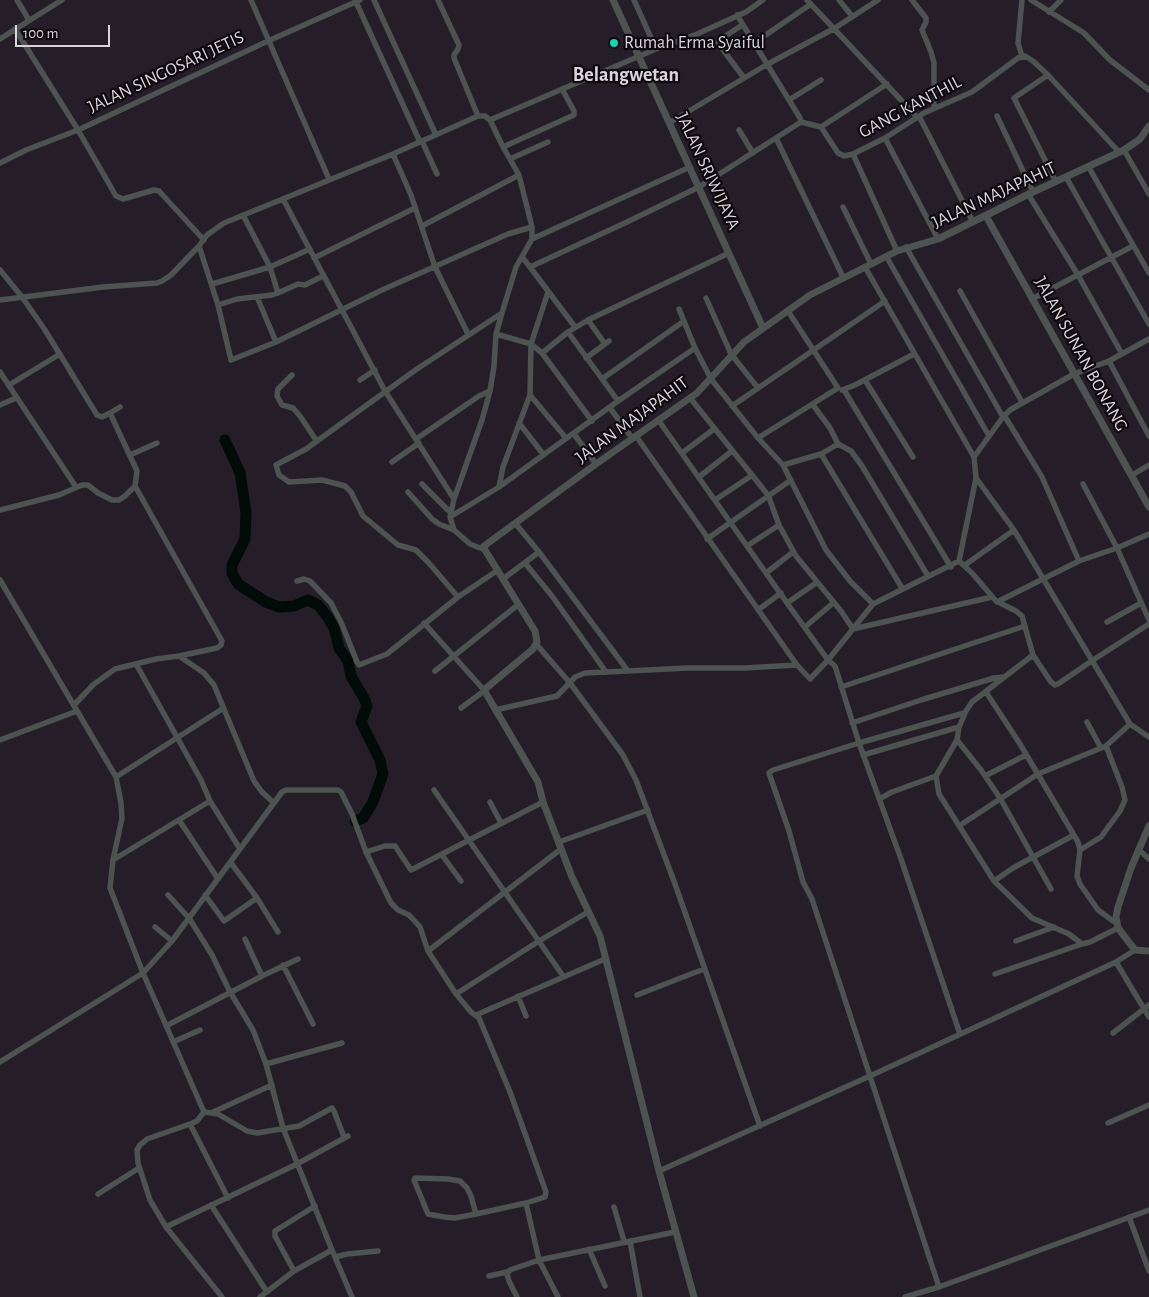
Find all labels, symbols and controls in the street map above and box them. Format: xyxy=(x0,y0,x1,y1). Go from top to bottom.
scale bar xyxy=(18,15,112,47)
text: 100 m xyxy=(23,26,58,41)
street label: JALAN SINGOSARI JETIS xyxy=(85,26,247,118)
place label: Rumah Erma Syaiful xyxy=(624,32,765,54)
marker: Rumah Erma Syaiful xyxy=(608,37,620,49)
district label: Belangwetan xyxy=(573,63,679,87)
street label: GANG KANTHIL xyxy=(855,71,965,143)
street label: JALAN SRIWIJAYA xyxy=(671,109,745,233)
street label: JALAN MAJAPAHIT xyxy=(929,157,1059,233)
street label: JALAN SUNAN BONANG xyxy=(1030,273,1132,435)
street label: JALAN MAJAPAHIT xyxy=(571,372,693,468)

